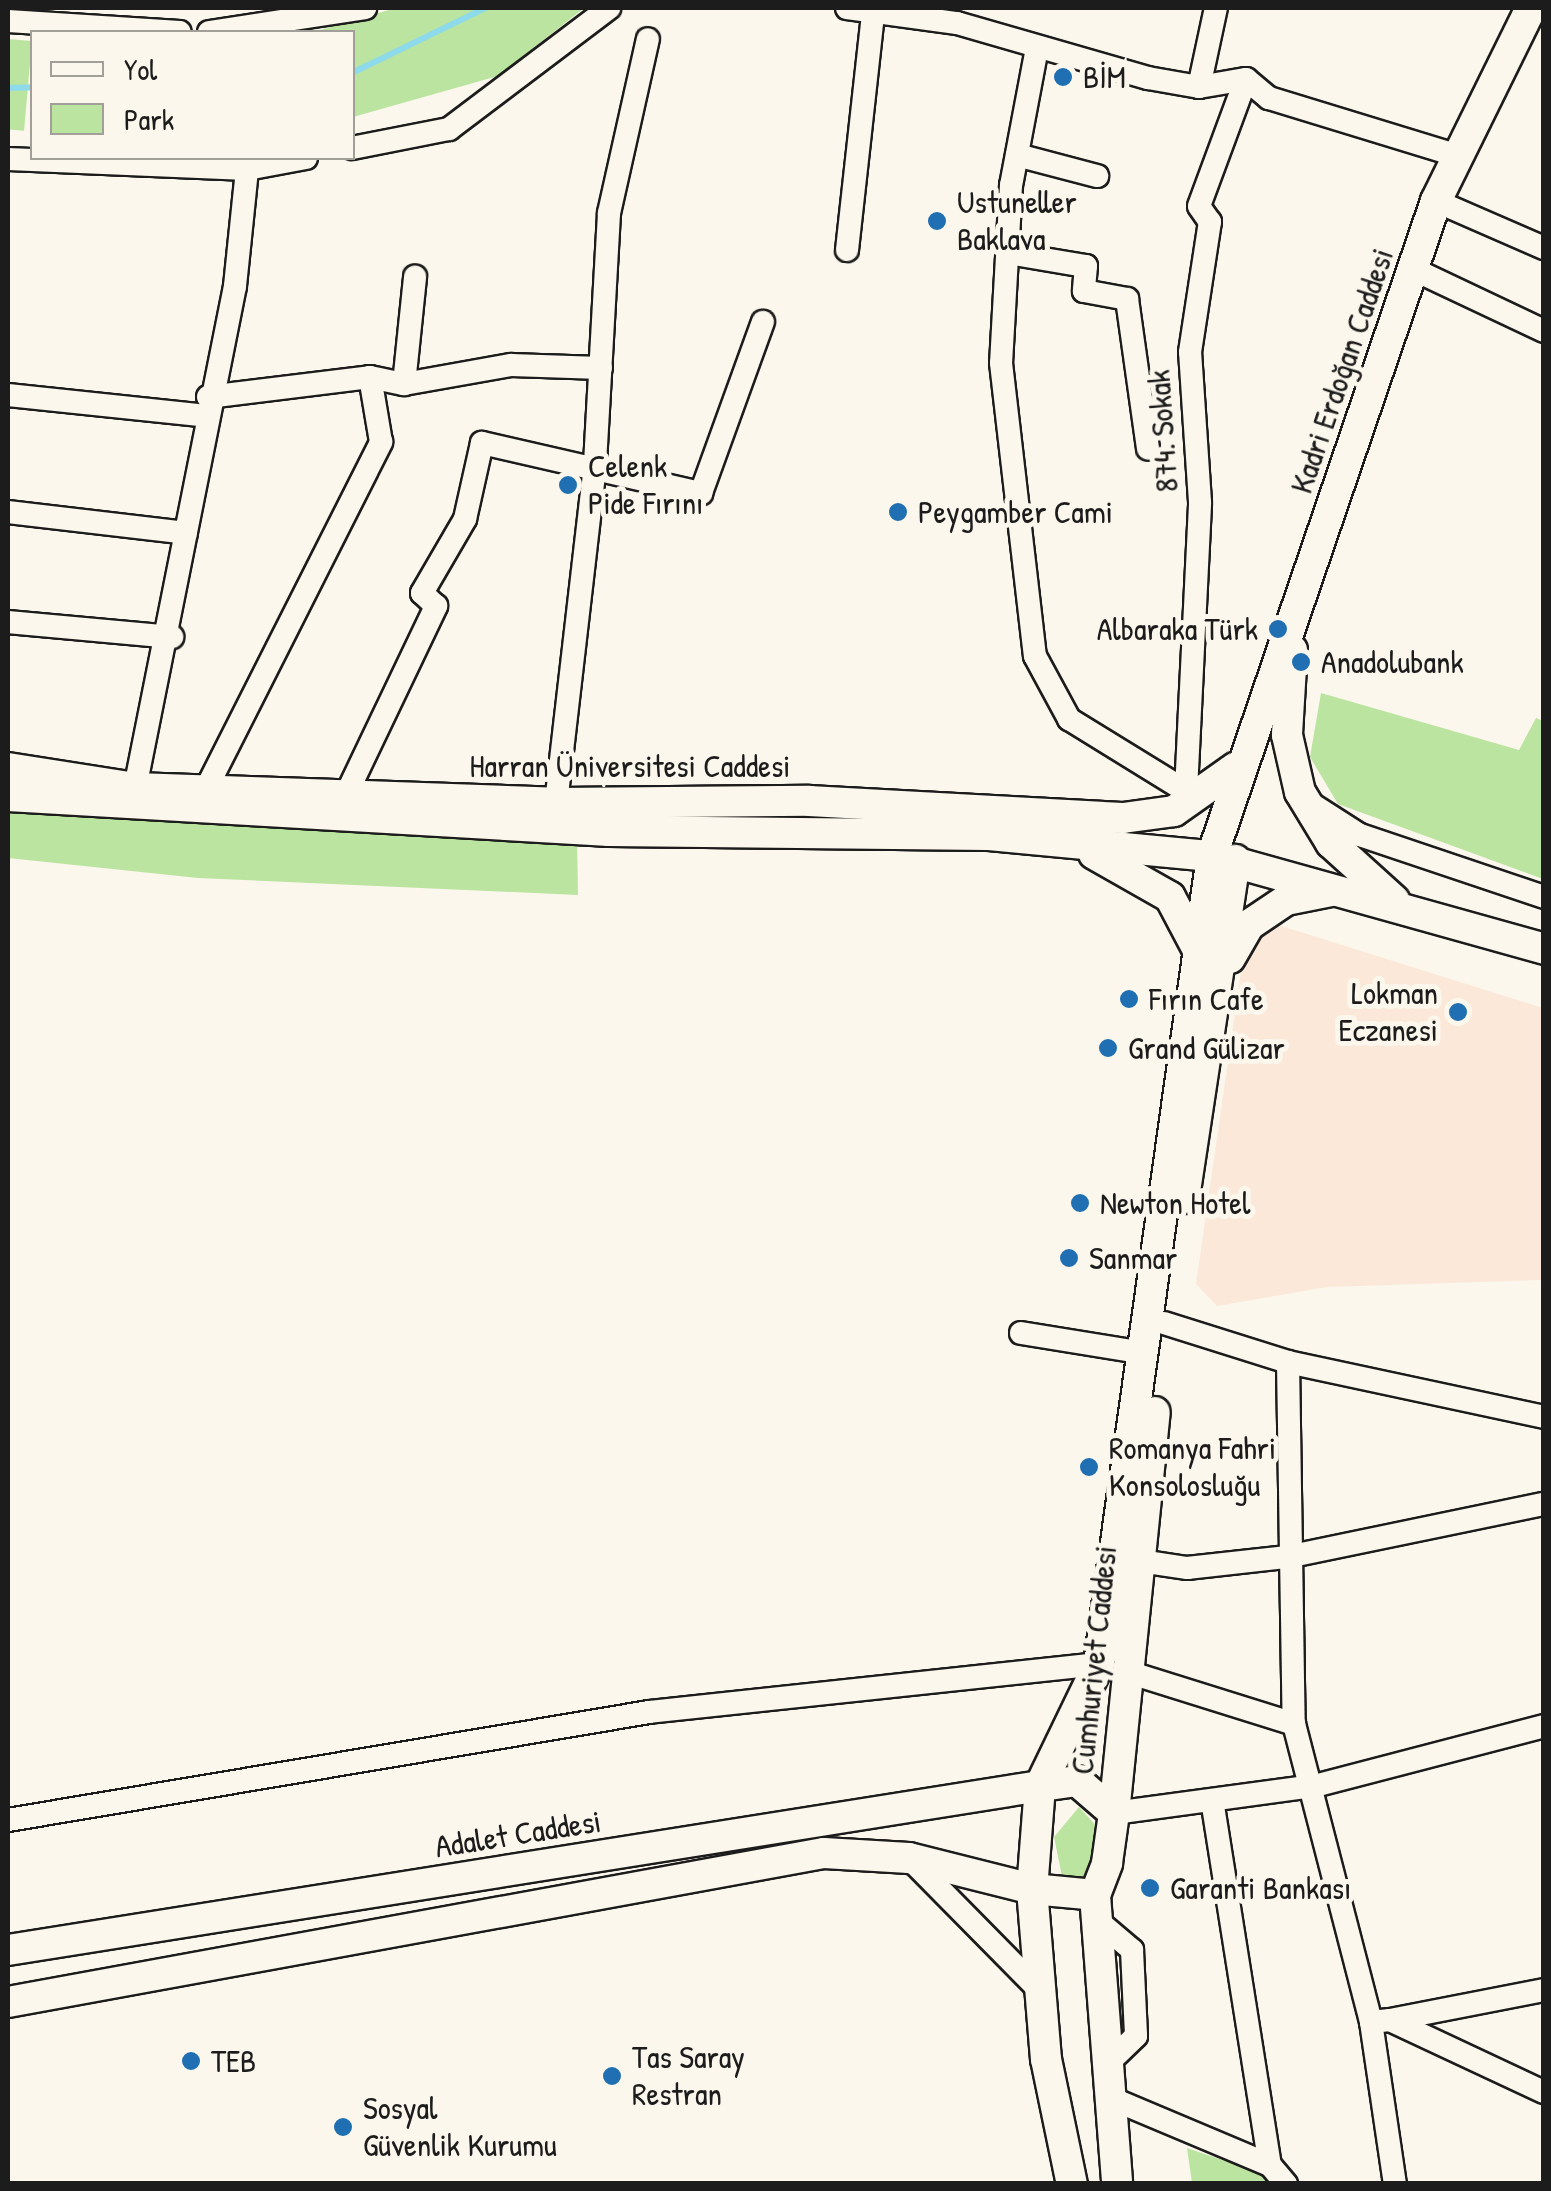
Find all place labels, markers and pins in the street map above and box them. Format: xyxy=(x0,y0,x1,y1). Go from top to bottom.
place label: BİM xyxy=(1083,58,1126,96)
marker: BİM xyxy=(1052,66,1074,88)
place label: Ustuneller Baklava xyxy=(957,184,1077,259)
marker: Ustuneller Baklava xyxy=(926,210,948,232)
place label: Celenk Pide Fırını xyxy=(588,448,703,523)
marker: Celenk Pide Fırını xyxy=(557,474,579,496)
place label: Peygamber Cami xyxy=(918,493,1113,531)
marker: Peygamber Cami xyxy=(887,501,909,523)
place label: Albaraka Türk xyxy=(1097,610,1258,648)
marker: Albaraka Türk xyxy=(1267,618,1289,640)
place label: Anadolubank xyxy=(1321,643,1464,681)
marker: Anadolubank xyxy=(1290,651,1312,673)
place label: Lokman Eczanesi xyxy=(1339,975,1438,1050)
place label: Fırın Cafe xyxy=(1149,980,1264,1018)
marker: Fırın Cafe xyxy=(1118,988,1140,1010)
marker: Lokman Eczanesi xyxy=(1447,1001,1469,1023)
place label: Grand Gülizar xyxy=(1128,1029,1285,1067)
marker: Grand Gülizar xyxy=(1097,1037,1119,1059)
place label: Newton Hotel xyxy=(1100,1184,1250,1222)
marker: Newton Hotel xyxy=(1069,1192,1091,1214)
place label: Sanmar xyxy=(1089,1239,1177,1277)
marker: Sanmar xyxy=(1058,1247,1080,1269)
place label: Romanya Fahri Konsolosluğu xyxy=(1109,1430,1276,1505)
marker: Romanya Fahri Konsolosluğu xyxy=(1078,1456,1100,1478)
place label: Garanti Bankası xyxy=(1170,1869,1351,1907)
marker: Garanti Bankası xyxy=(1139,1877,1161,1899)
place label: Tas Saray Restran xyxy=(632,2039,745,2114)
place label: TEB xyxy=(211,2042,256,2080)
marker: TEB xyxy=(180,2050,202,2072)
marker: Tas Saray Restran xyxy=(601,2065,623,2087)
place label: Sosyal Güvenlik Kurumu xyxy=(363,2090,557,2165)
marker: Sosyal Güvenlik Kurumu xyxy=(332,2116,354,2138)

